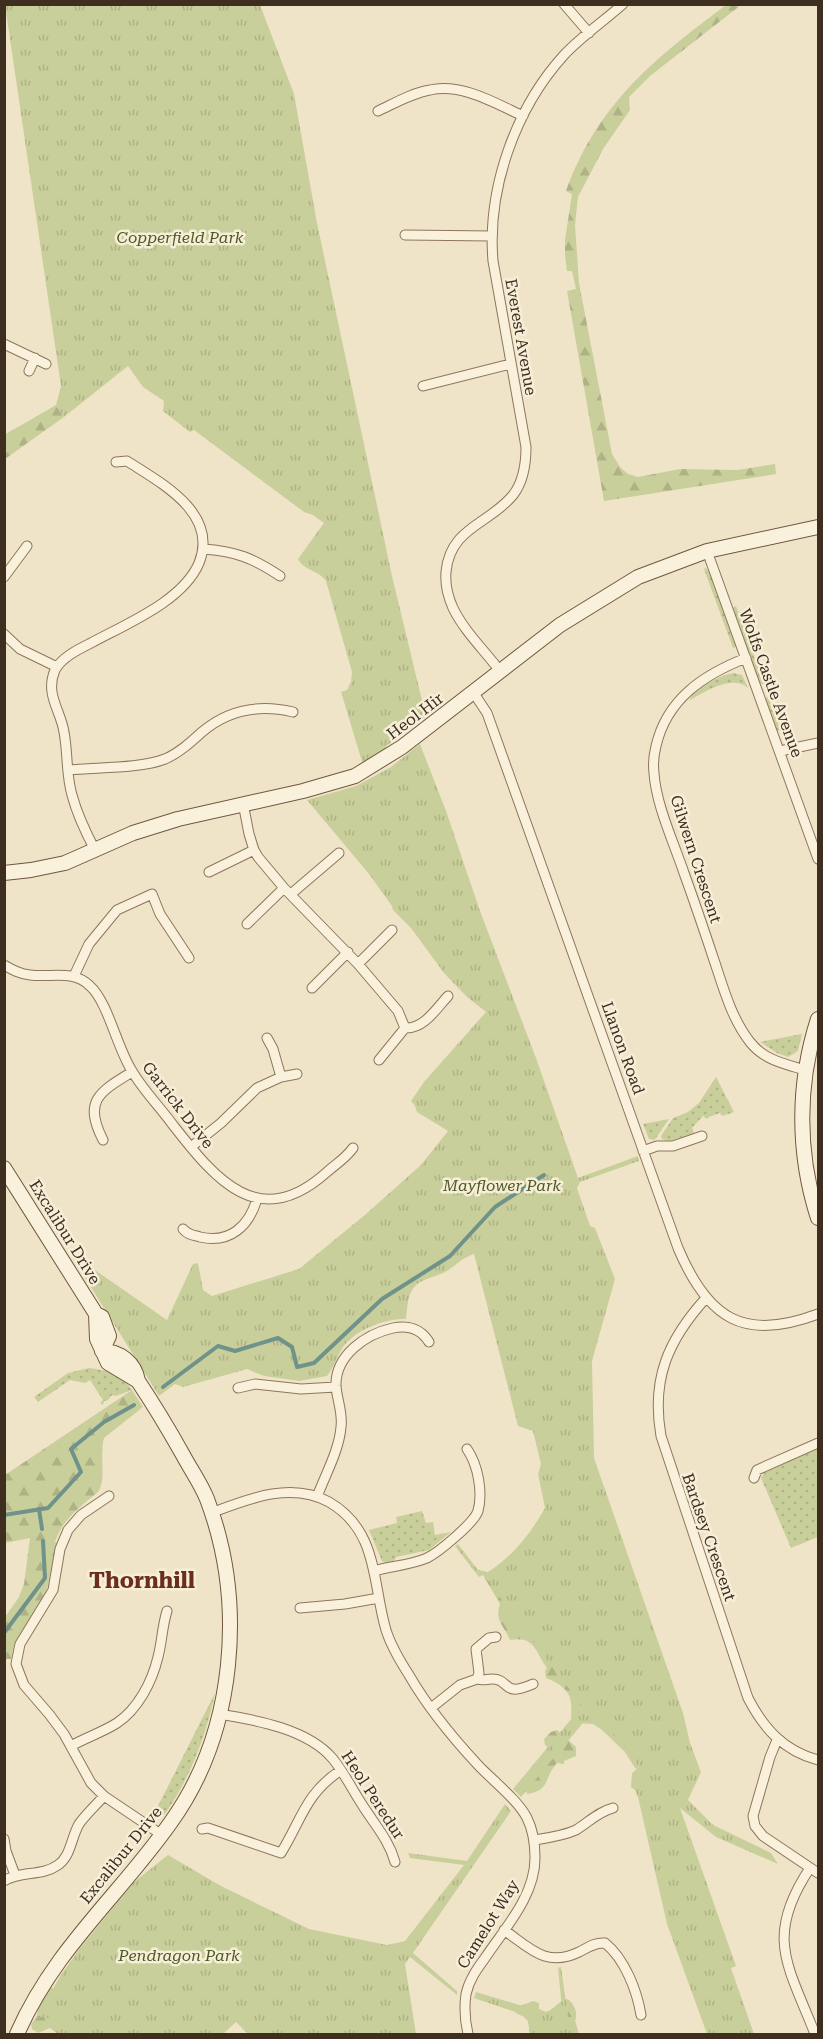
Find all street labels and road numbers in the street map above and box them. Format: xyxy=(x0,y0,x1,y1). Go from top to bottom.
street label: Everest Avenue xyxy=(501,277,541,397)
street label: Wolfs Castle Avenue xyxy=(735,606,807,760)
street label: Heol Hir xyxy=(383,688,447,743)
street label: Gilwern Crescent xyxy=(666,793,726,925)
street label: Llanon Road xyxy=(597,999,649,1097)
street label: Garrick Drive xyxy=(138,1058,218,1152)
street label: Excalibur Drive xyxy=(25,1176,105,1288)
street label: Bardsey Crescent xyxy=(678,1471,740,1603)
street label: Heol Peredur xyxy=(337,1747,409,1843)
street label: Excalibur Drive xyxy=(76,1802,166,1907)
street label: Camelot Way xyxy=(453,1875,523,1972)

